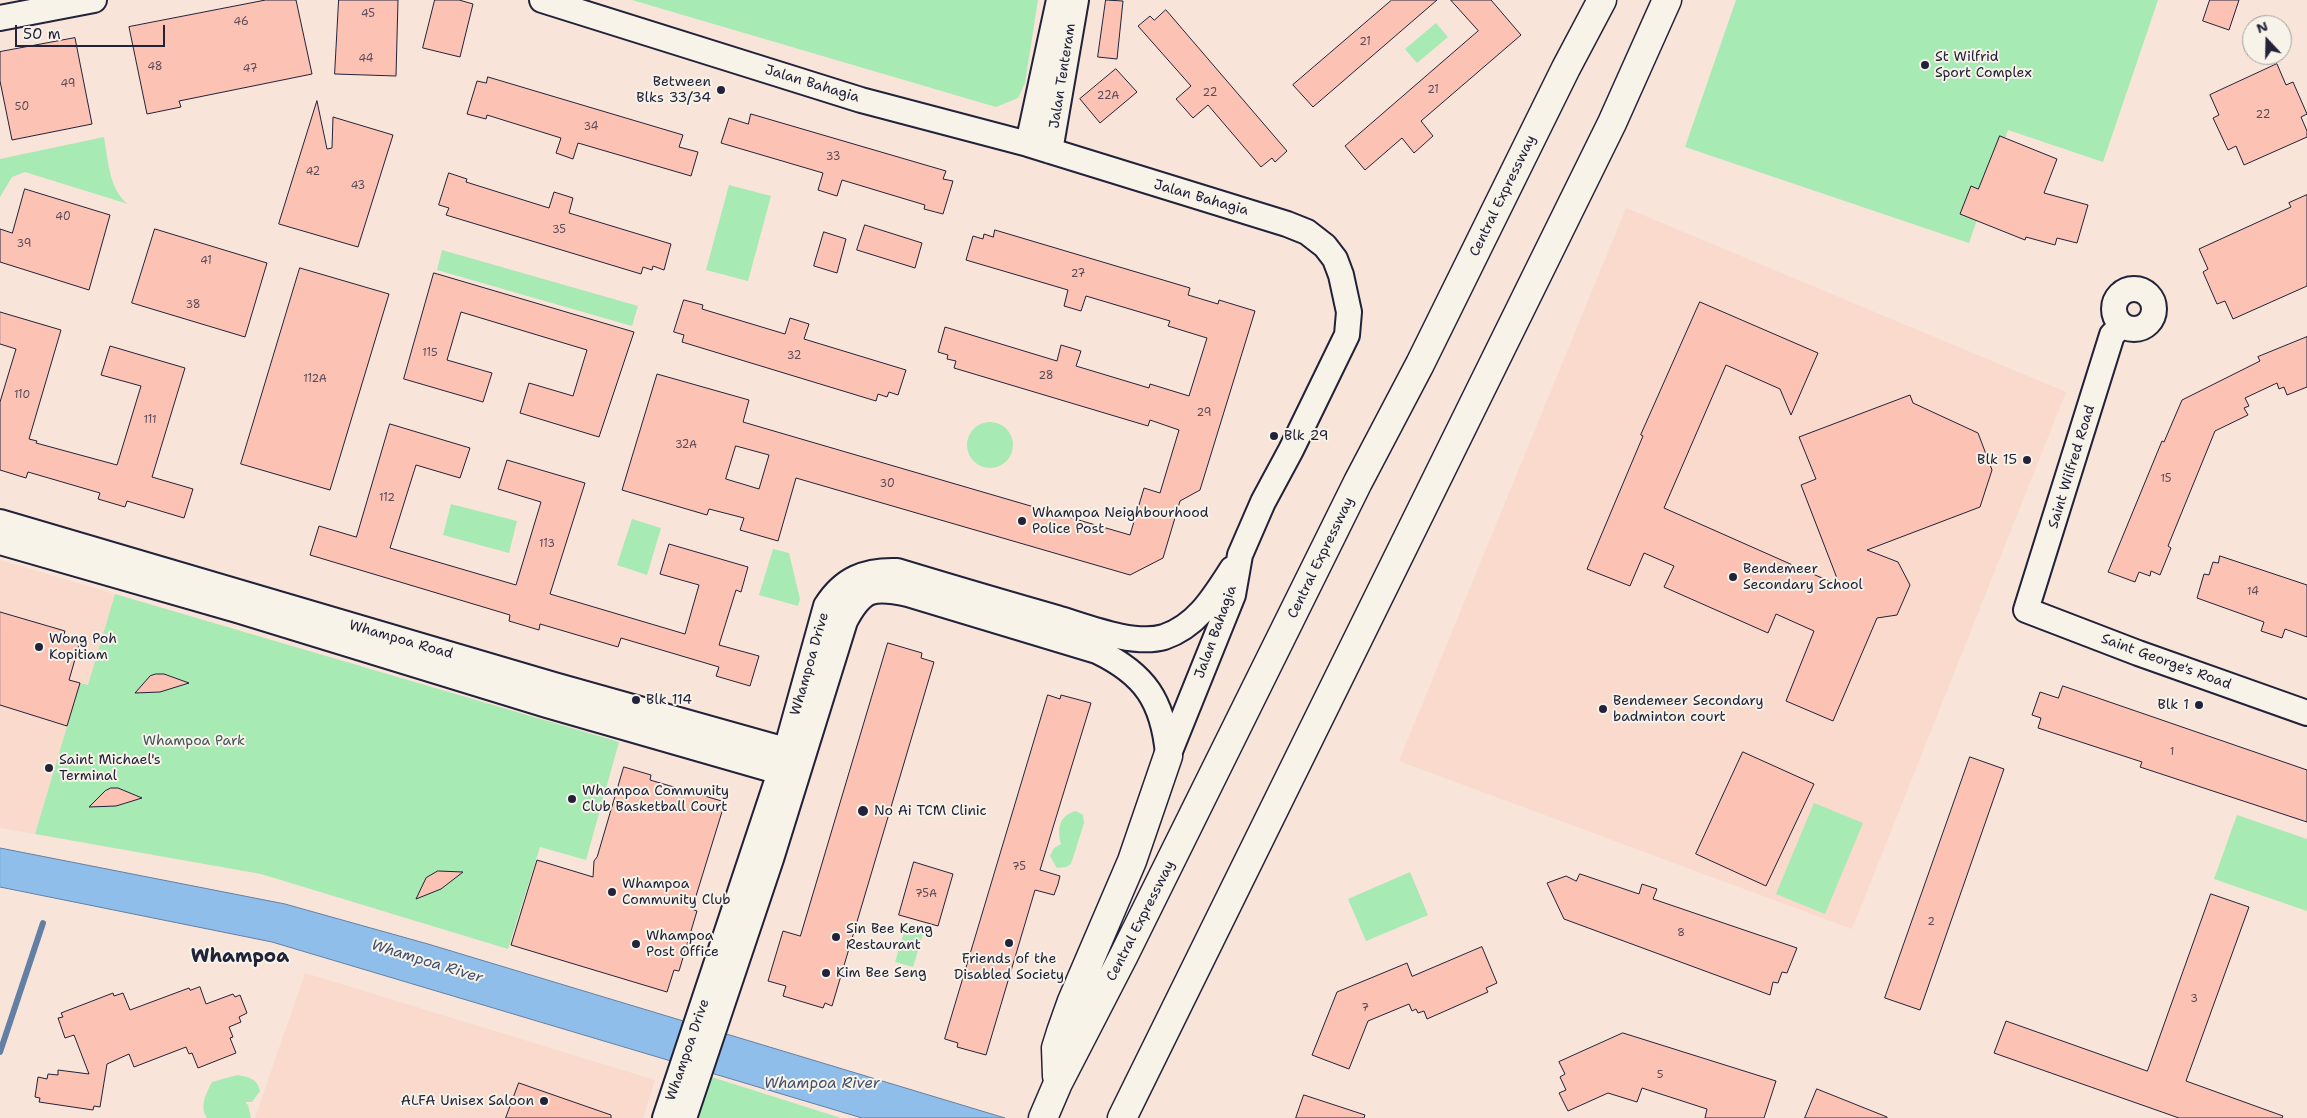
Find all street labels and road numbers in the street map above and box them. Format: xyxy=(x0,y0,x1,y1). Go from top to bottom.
street label: Jalan Tenteram xyxy=(1046,22,1080,130)
street label: Jalan Bahagia xyxy=(763,62,861,106)
street label: Central Expressway xyxy=(1466,133,1540,259)
street label: Jalan Bahagia xyxy=(1152,176,1250,220)
street label: Saint Wilfred Road xyxy=(2045,403,2099,531)
street label: Central Expressway xyxy=(1284,495,1358,621)
street label: Jalan Bahagia xyxy=(1191,583,1241,681)
street label: Whampoa Drive xyxy=(787,610,833,718)
street label: Whampoa Road xyxy=(347,617,455,663)
street label: Saint George's Road xyxy=(2099,631,2233,693)
street label: Central Expressway xyxy=(1103,858,1179,984)
street label: Whampoa Drive xyxy=(663,997,713,1103)

